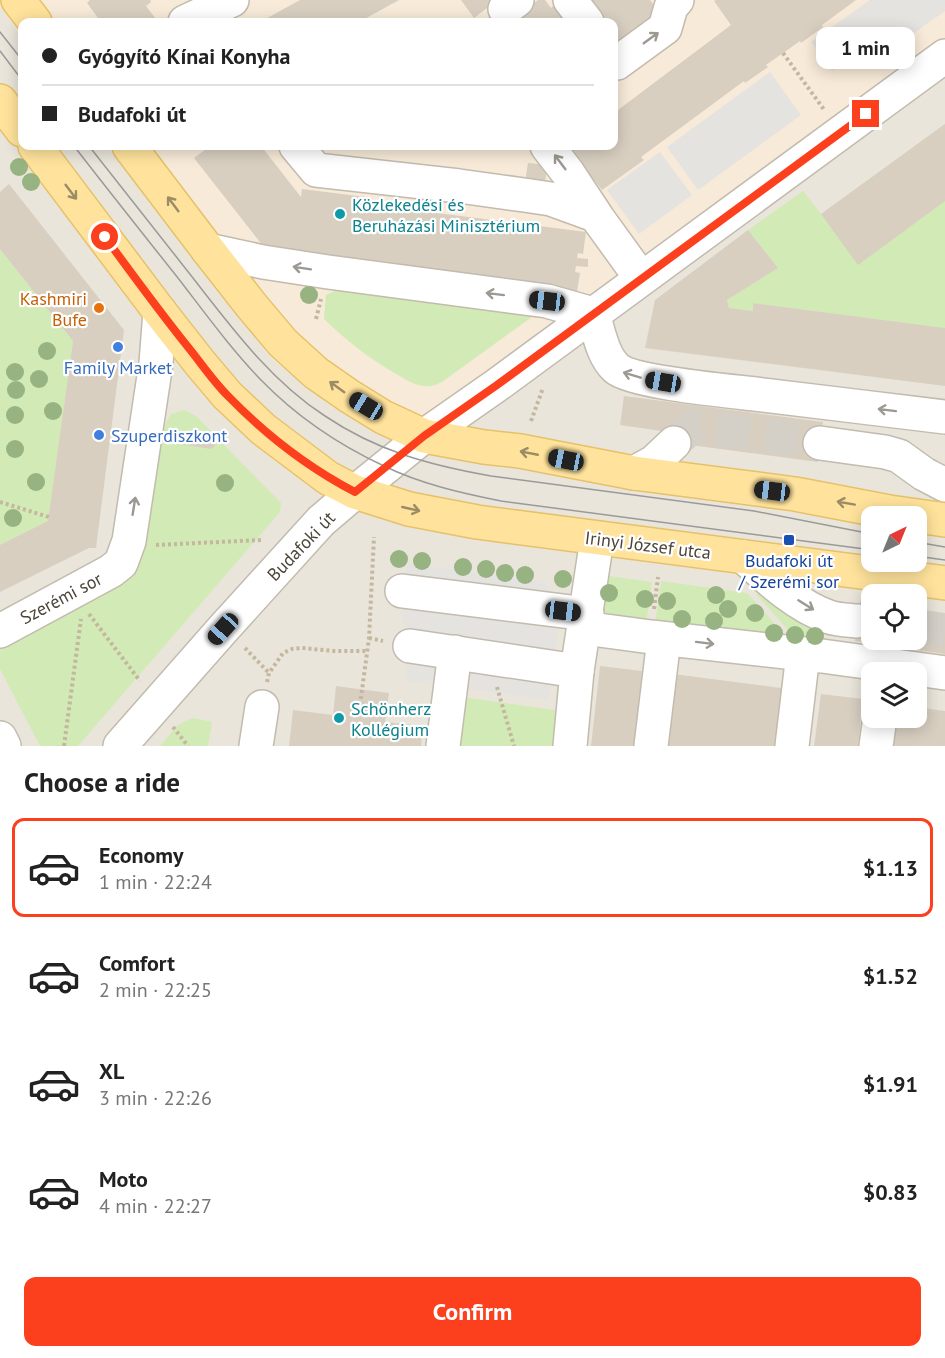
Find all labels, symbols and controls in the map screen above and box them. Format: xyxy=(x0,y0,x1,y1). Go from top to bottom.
callout: 1 min xyxy=(816,27,916,69)
one-way arrow xyxy=(643,32,659,45)
text: 1 min xyxy=(841,35,890,61)
text: Gyógyító Kínai Konyha xyxy=(78,42,291,70)
text: Budafoki út xyxy=(78,100,186,128)
route end xyxy=(852,100,879,127)
one-way arrow xyxy=(554,155,566,171)
one-way arrow xyxy=(64,184,77,200)
place label: Közlekedési és Beruházási Minisztérium xyxy=(352,193,540,237)
one-way arrow xyxy=(166,196,179,212)
marker: Közlekedési és Beruházási Minisztérium xyxy=(333,207,347,221)
route start xyxy=(91,223,118,250)
one-way arrow xyxy=(293,262,312,273)
place label: Kashmiri Bufe xyxy=(20,287,87,331)
one-way arrow xyxy=(486,289,506,300)
car xyxy=(528,290,566,312)
marker: Kashmiri Bufe xyxy=(92,301,106,315)
marker: Family Market xyxy=(111,340,125,354)
place label: Family Market xyxy=(64,356,172,379)
one-way arrow xyxy=(623,369,642,380)
car xyxy=(644,370,682,394)
one-way arrow xyxy=(329,381,345,393)
car xyxy=(346,389,386,423)
one-way arrow xyxy=(878,404,897,415)
place label: Szuperdiszkont xyxy=(111,424,227,447)
marker: Szuperdiszkont xyxy=(92,428,106,442)
one-way arrow xyxy=(520,447,539,458)
car xyxy=(547,448,585,472)
car xyxy=(753,480,791,502)
one-way arrow xyxy=(129,496,140,516)
one-way arrow xyxy=(837,497,856,508)
one-way arrow xyxy=(401,504,420,516)
street label: Budafoki út xyxy=(262,506,340,586)
north arrow xyxy=(861,506,927,572)
map controls xyxy=(861,506,927,728)
street label: Irinyi József utca xyxy=(584,526,712,564)
marker: Budafoki út / Szerémi sor xyxy=(782,533,796,547)
place label: Budafoki út / Szerémi sor xyxy=(738,549,839,593)
street label: Szerémi sor xyxy=(16,567,106,629)
button: locate xyxy=(861,584,927,650)
car xyxy=(544,600,582,622)
one-way arrow xyxy=(797,600,814,612)
car xyxy=(204,610,242,648)
one-way arrow xyxy=(694,638,714,649)
button: layers xyxy=(861,662,927,728)
place label: Schönherz Kollégium xyxy=(351,697,431,741)
marker: Schönherz Kollégium xyxy=(332,711,346,725)
text: Choose a ride xyxy=(24,765,180,799)
icon: car xyxy=(27,841,81,895)
text: Economy xyxy=(99,841,183,869)
text: $1.13 xyxy=(863,854,918,882)
text: 1 min · 22:24 xyxy=(99,869,212,895)
icon: car xyxy=(27,949,81,1003)
text: Comfort xyxy=(99,949,175,977)
text: $1.52 xyxy=(863,962,918,990)
text: 2 min · 22:25 xyxy=(99,977,212,1003)
icon: car xyxy=(27,1057,81,1111)
text: XL xyxy=(99,1057,124,1085)
text: $1.91 xyxy=(863,1070,918,1098)
text: 3 min · 22:26 xyxy=(99,1085,212,1111)
icon: car xyxy=(27,1165,81,1219)
text: Moto xyxy=(99,1165,148,1193)
text: $0.83 xyxy=(863,1178,918,1206)
text: 4 min · 22:27 xyxy=(99,1193,212,1219)
button: Confirm xyxy=(24,1277,921,1346)

